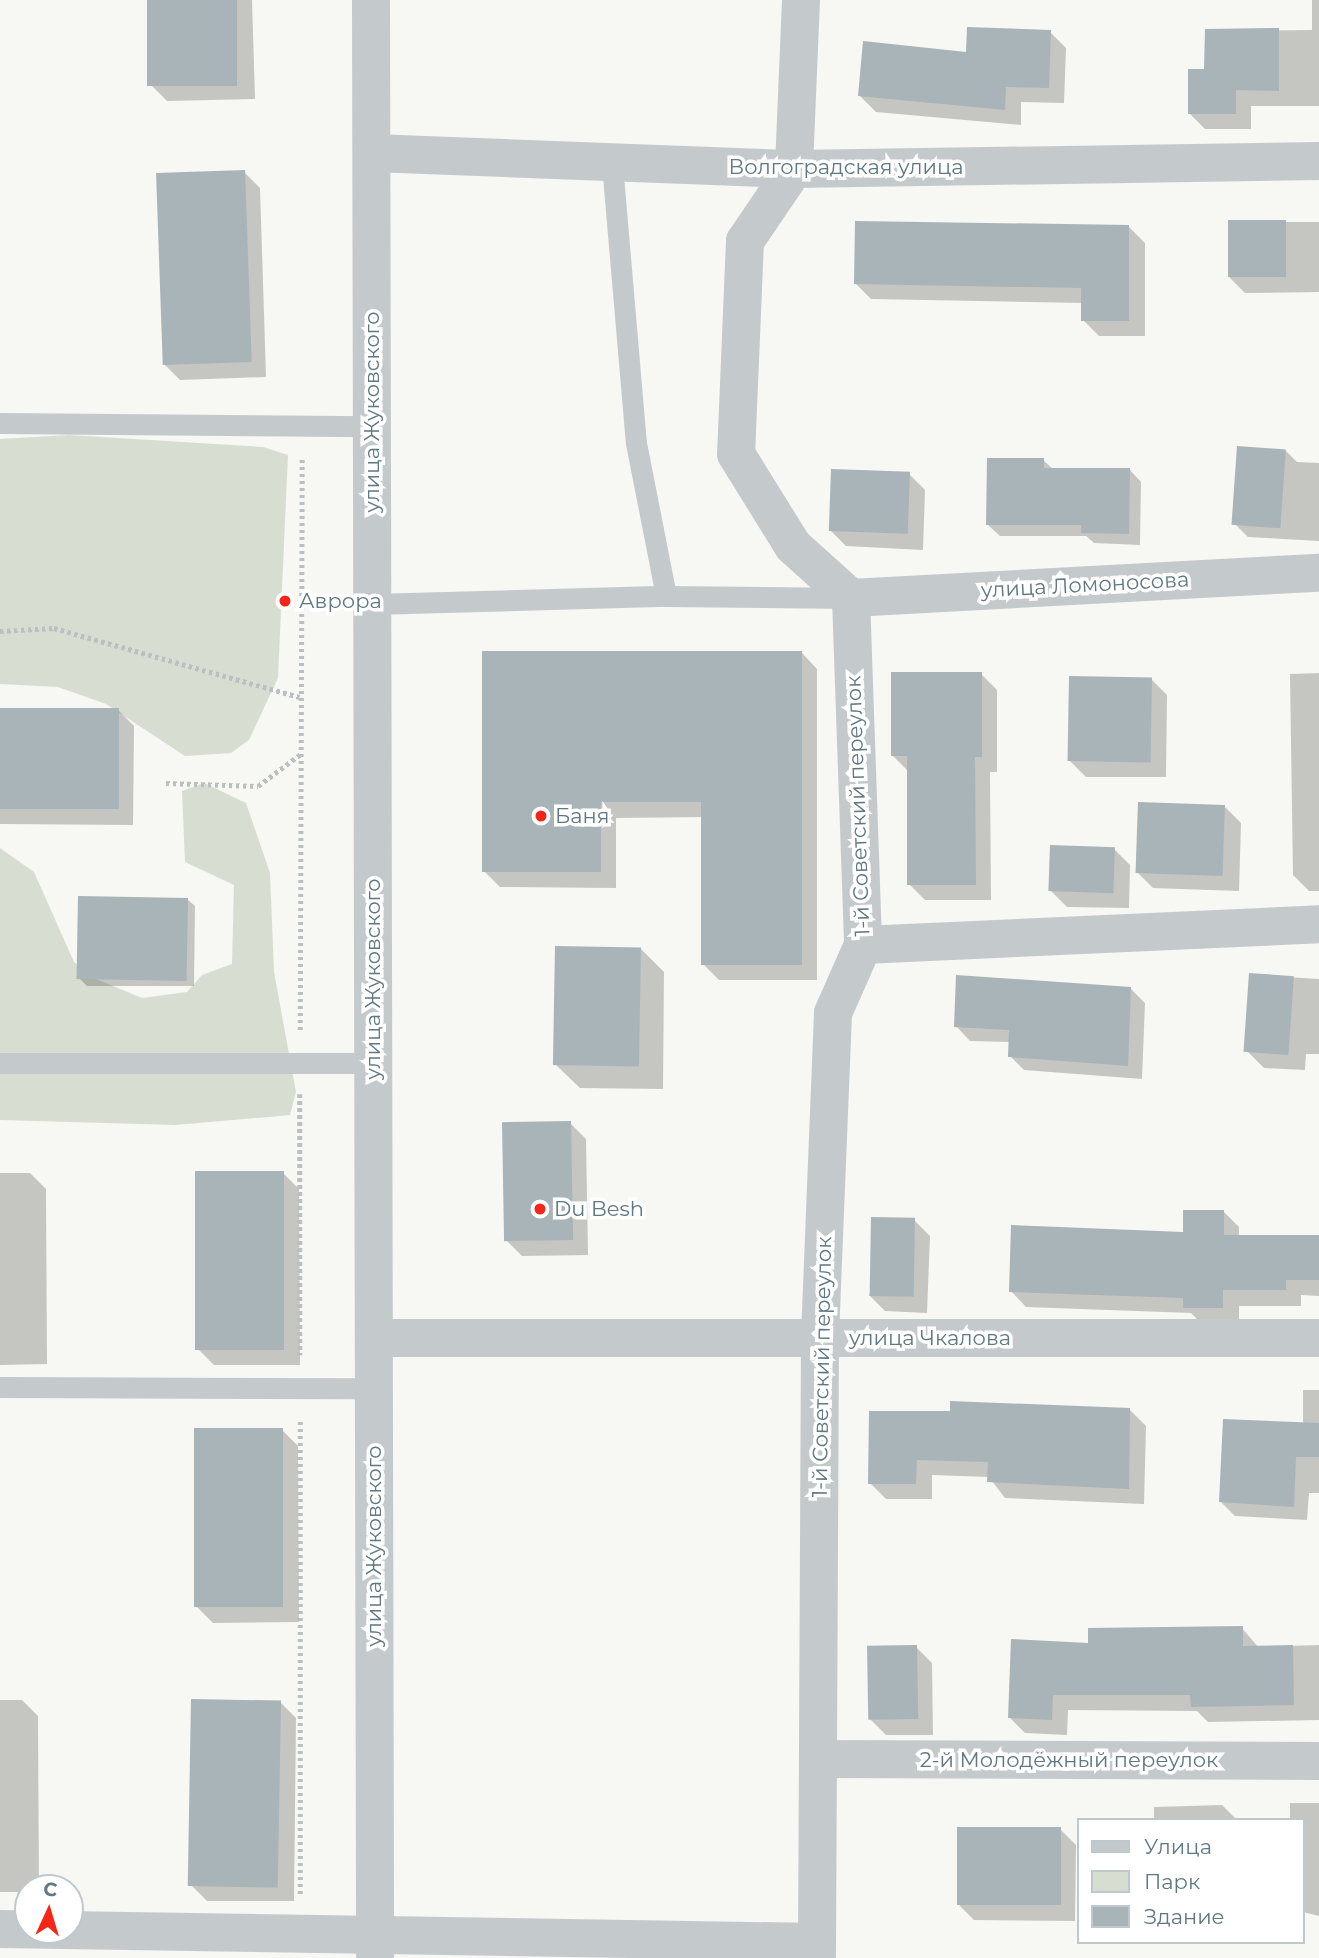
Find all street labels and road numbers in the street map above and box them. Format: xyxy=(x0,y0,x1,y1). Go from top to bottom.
street label: Волгоградская улица xyxy=(728,154,964,180)
street label: улица Жуковского xyxy=(359,311,385,513)
street label: улица Ломоносова xyxy=(980,567,1190,603)
street label: 1-й Советский переулок xyxy=(841,675,875,937)
street label: улица Жуковского xyxy=(360,878,386,1080)
street label: 1-й Советский переулок xyxy=(807,1236,837,1498)
street label: улица Чкалова xyxy=(849,1325,1011,1351)
street label: улица Жуковского xyxy=(361,1445,387,1647)
street label: 2-й Молодёжный переулок xyxy=(920,1747,1218,1773)

